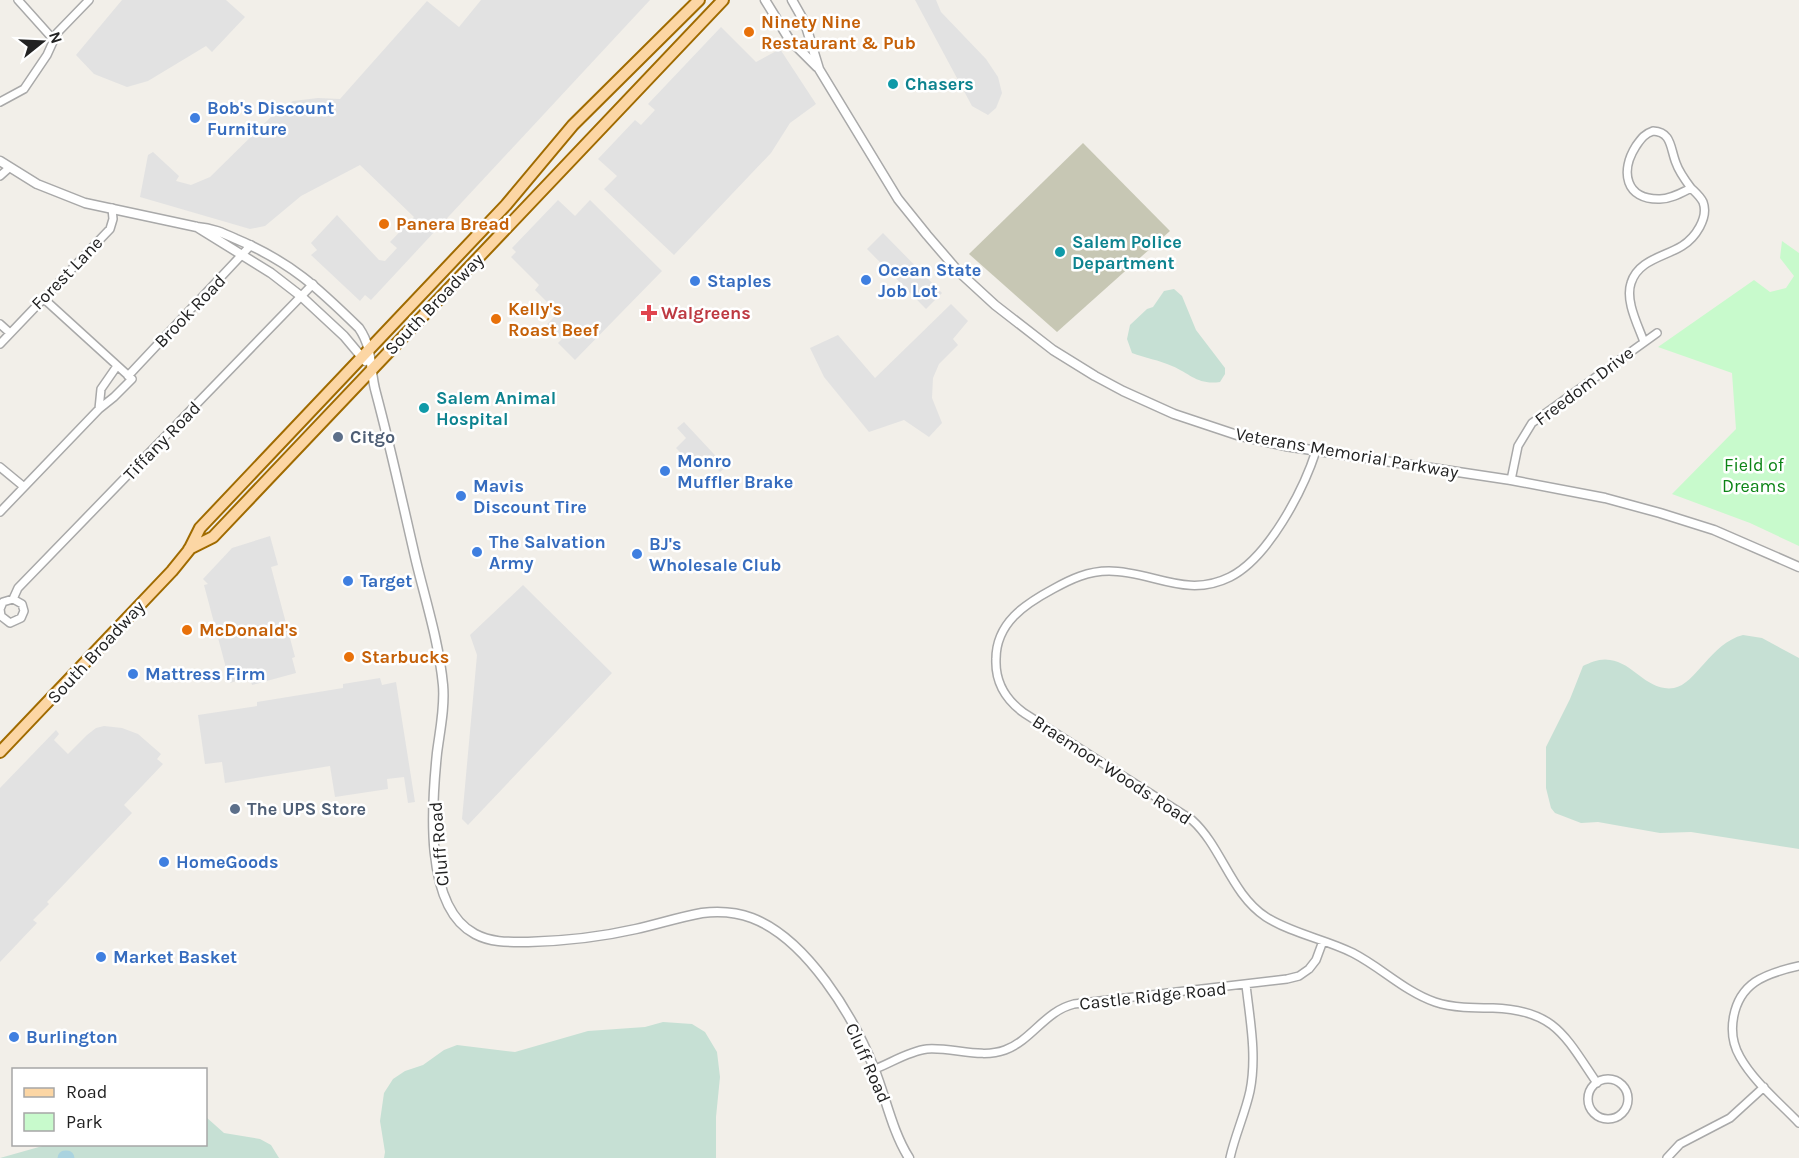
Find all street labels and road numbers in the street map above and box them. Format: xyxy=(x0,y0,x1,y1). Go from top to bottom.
street label: Forest Lane xyxy=(27,232,107,314)
street label: South Broadway xyxy=(380,248,489,359)
street label: Brook Road xyxy=(150,270,230,352)
street label: Freedom Drive xyxy=(1530,342,1638,430)
street label: Tiffany Road xyxy=(119,397,205,485)
street label: Veterans Memorial Parkway xyxy=(1234,423,1461,484)
street label: South Broadway xyxy=(43,595,150,708)
street label: Braemoor Woods Road xyxy=(1028,710,1196,830)
street label: Cluff Road xyxy=(424,801,454,887)
street label: Castle Ridge Road xyxy=(1078,977,1228,1015)
street label: Cluff Road xyxy=(841,1020,895,1106)

